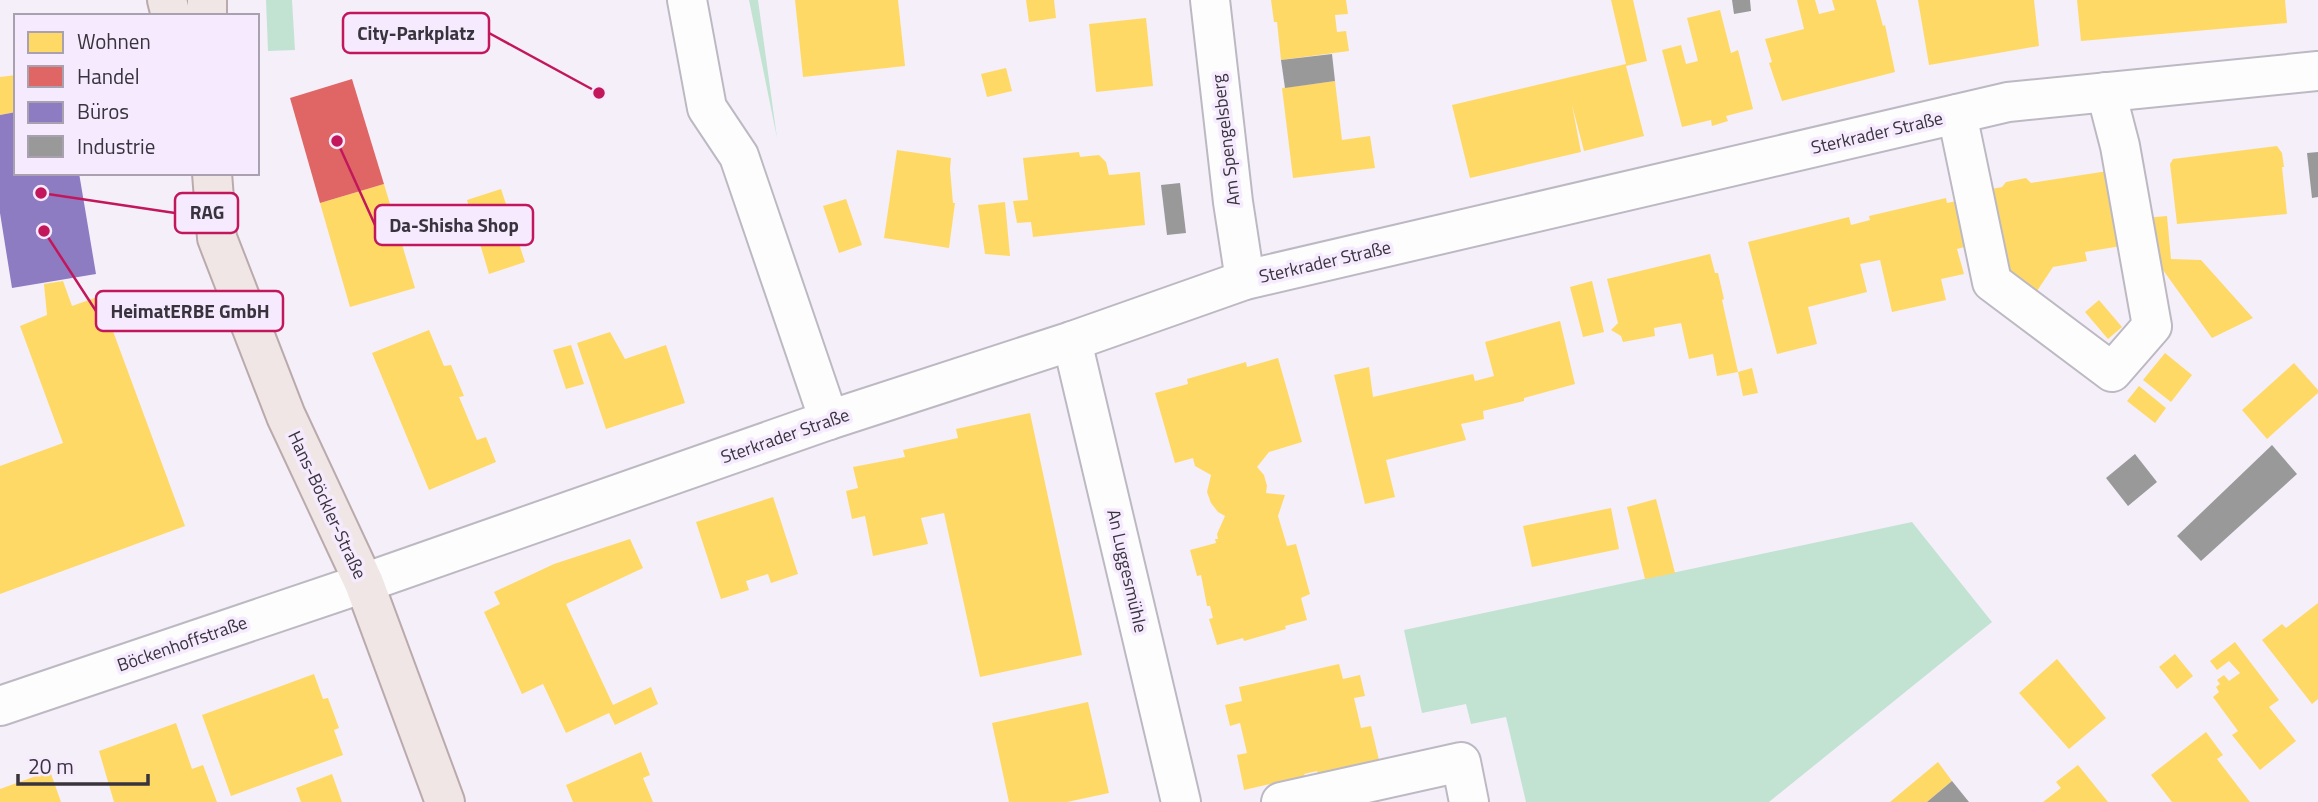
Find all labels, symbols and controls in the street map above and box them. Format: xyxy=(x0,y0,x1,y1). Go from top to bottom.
callout: City-Parkplatz xyxy=(343,13,489,53)
legend xyxy=(14,14,259,175)
text: City-Parkplatz xyxy=(357,18,475,47)
text: Wohnen xyxy=(77,25,151,57)
text: Handel xyxy=(77,60,140,92)
street label: Am Spengelsberg xyxy=(1204,73,1247,207)
text: Büros xyxy=(77,95,129,127)
street label: Sterkrader Straße xyxy=(1808,104,1945,161)
text: Industrie xyxy=(77,130,155,162)
callout: RAG xyxy=(175,193,238,233)
text: RAG xyxy=(190,197,224,226)
callout: Da-Shisha Shop xyxy=(375,205,533,245)
text: Da-Shisha Shop xyxy=(389,210,519,239)
street label: Sterkrader Straße xyxy=(1256,233,1393,290)
callout: HeimatERBE GmbH xyxy=(96,291,283,331)
text: HeimatERBE GmbH xyxy=(110,296,270,325)
street label: Sterkrader Straße xyxy=(717,401,853,470)
street label: Hans-Böckler-Straße xyxy=(281,426,374,583)
street label: An Luggesmühle xyxy=(1100,506,1155,635)
street label: Böckenhoffstraße xyxy=(113,609,251,678)
scale bar xyxy=(18,742,147,786)
text: 20 m xyxy=(28,750,74,782)

